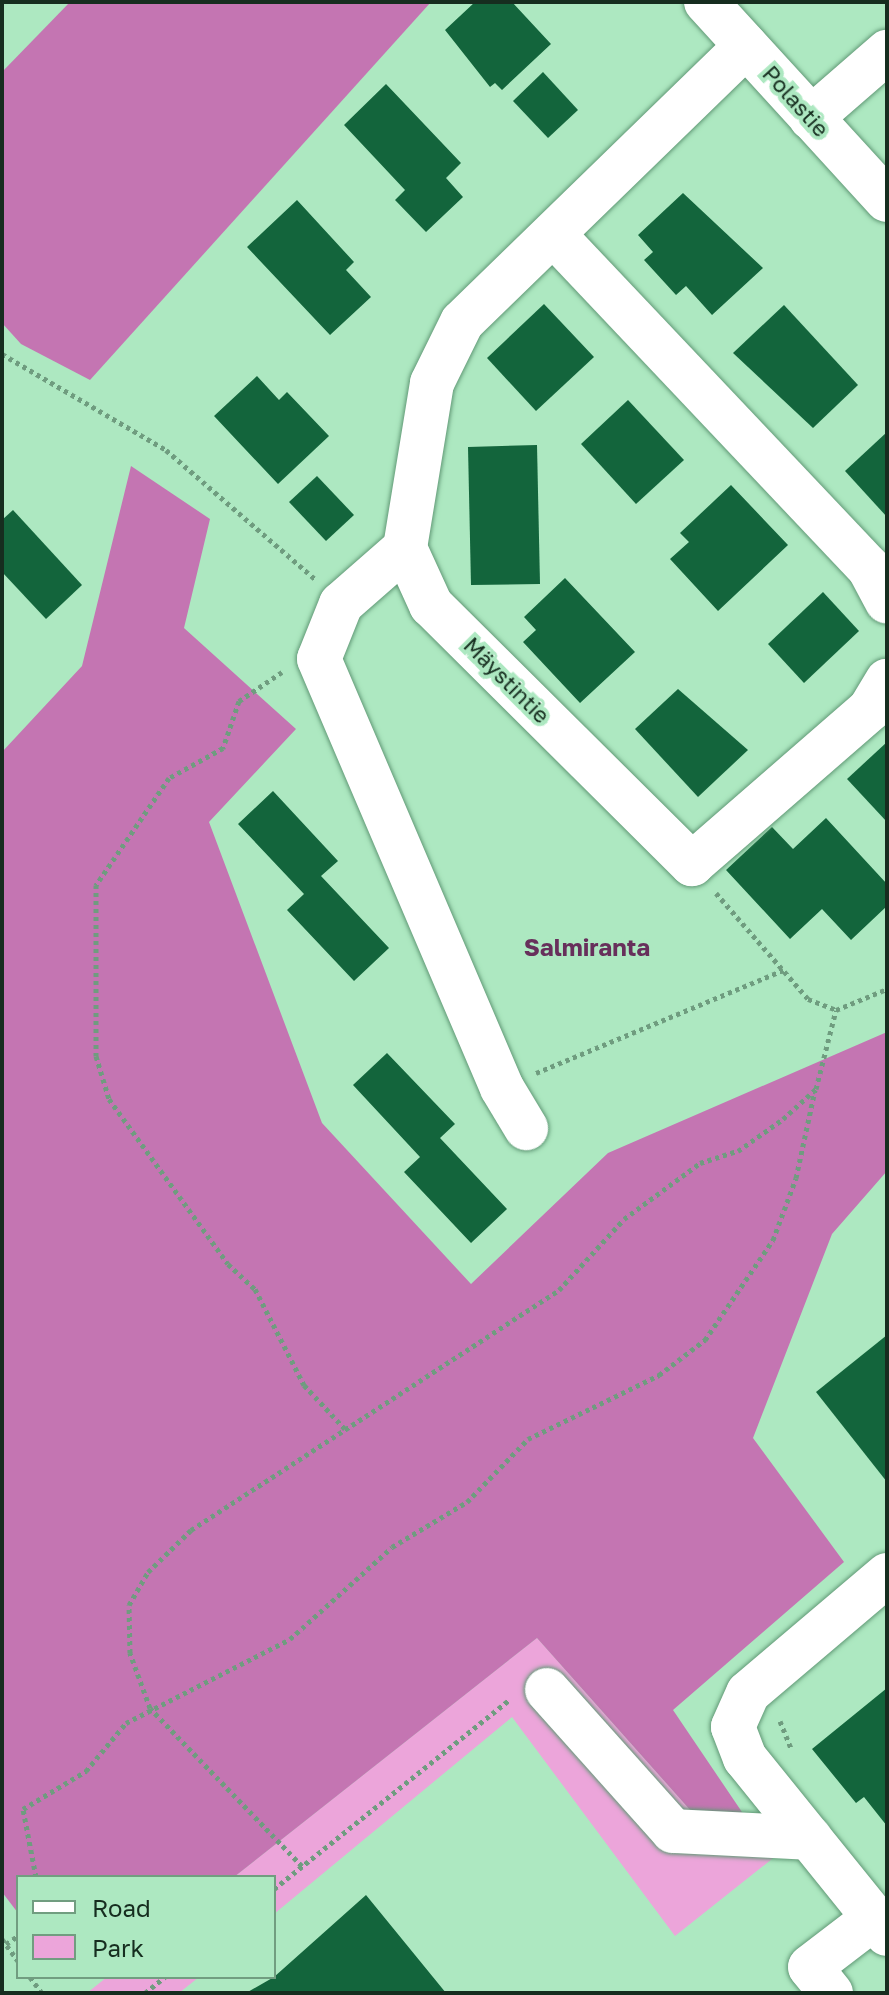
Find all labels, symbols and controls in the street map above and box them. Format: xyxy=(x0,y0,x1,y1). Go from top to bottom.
street label: Polastie xyxy=(757,60,835,142)
street label: Mäystintie xyxy=(459,632,555,728)
district label: Salmiranta xyxy=(524,933,650,961)
legend xyxy=(16,1875,276,1979)
text: Road xyxy=(92,1893,151,1922)
text: Park xyxy=(92,1933,144,1962)

